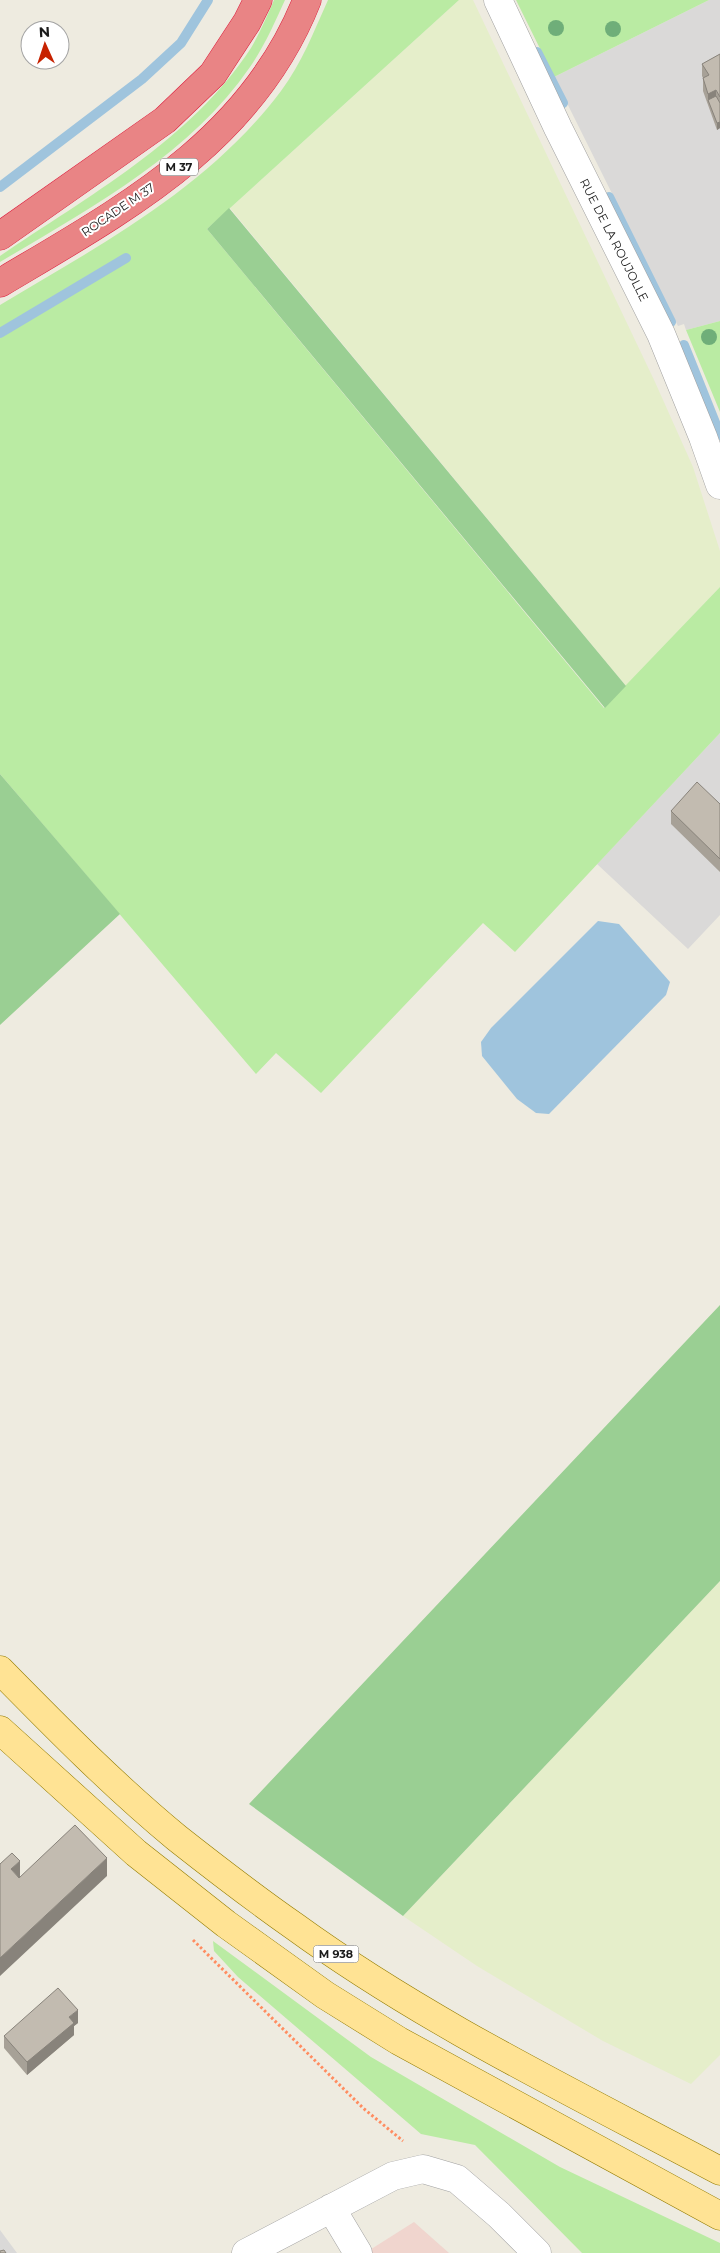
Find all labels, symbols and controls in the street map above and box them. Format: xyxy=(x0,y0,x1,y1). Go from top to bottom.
north arrow xyxy=(20,20,70,70)
text: N xyxy=(38,23,50,41)
road number: M 37 xyxy=(160,158,198,176)
street label: RUE DE LA ROUJOLLE xyxy=(577,176,652,304)
street label: ROCADE M 37 xyxy=(78,180,157,240)
road number: M 938 xyxy=(314,1946,358,1962)

